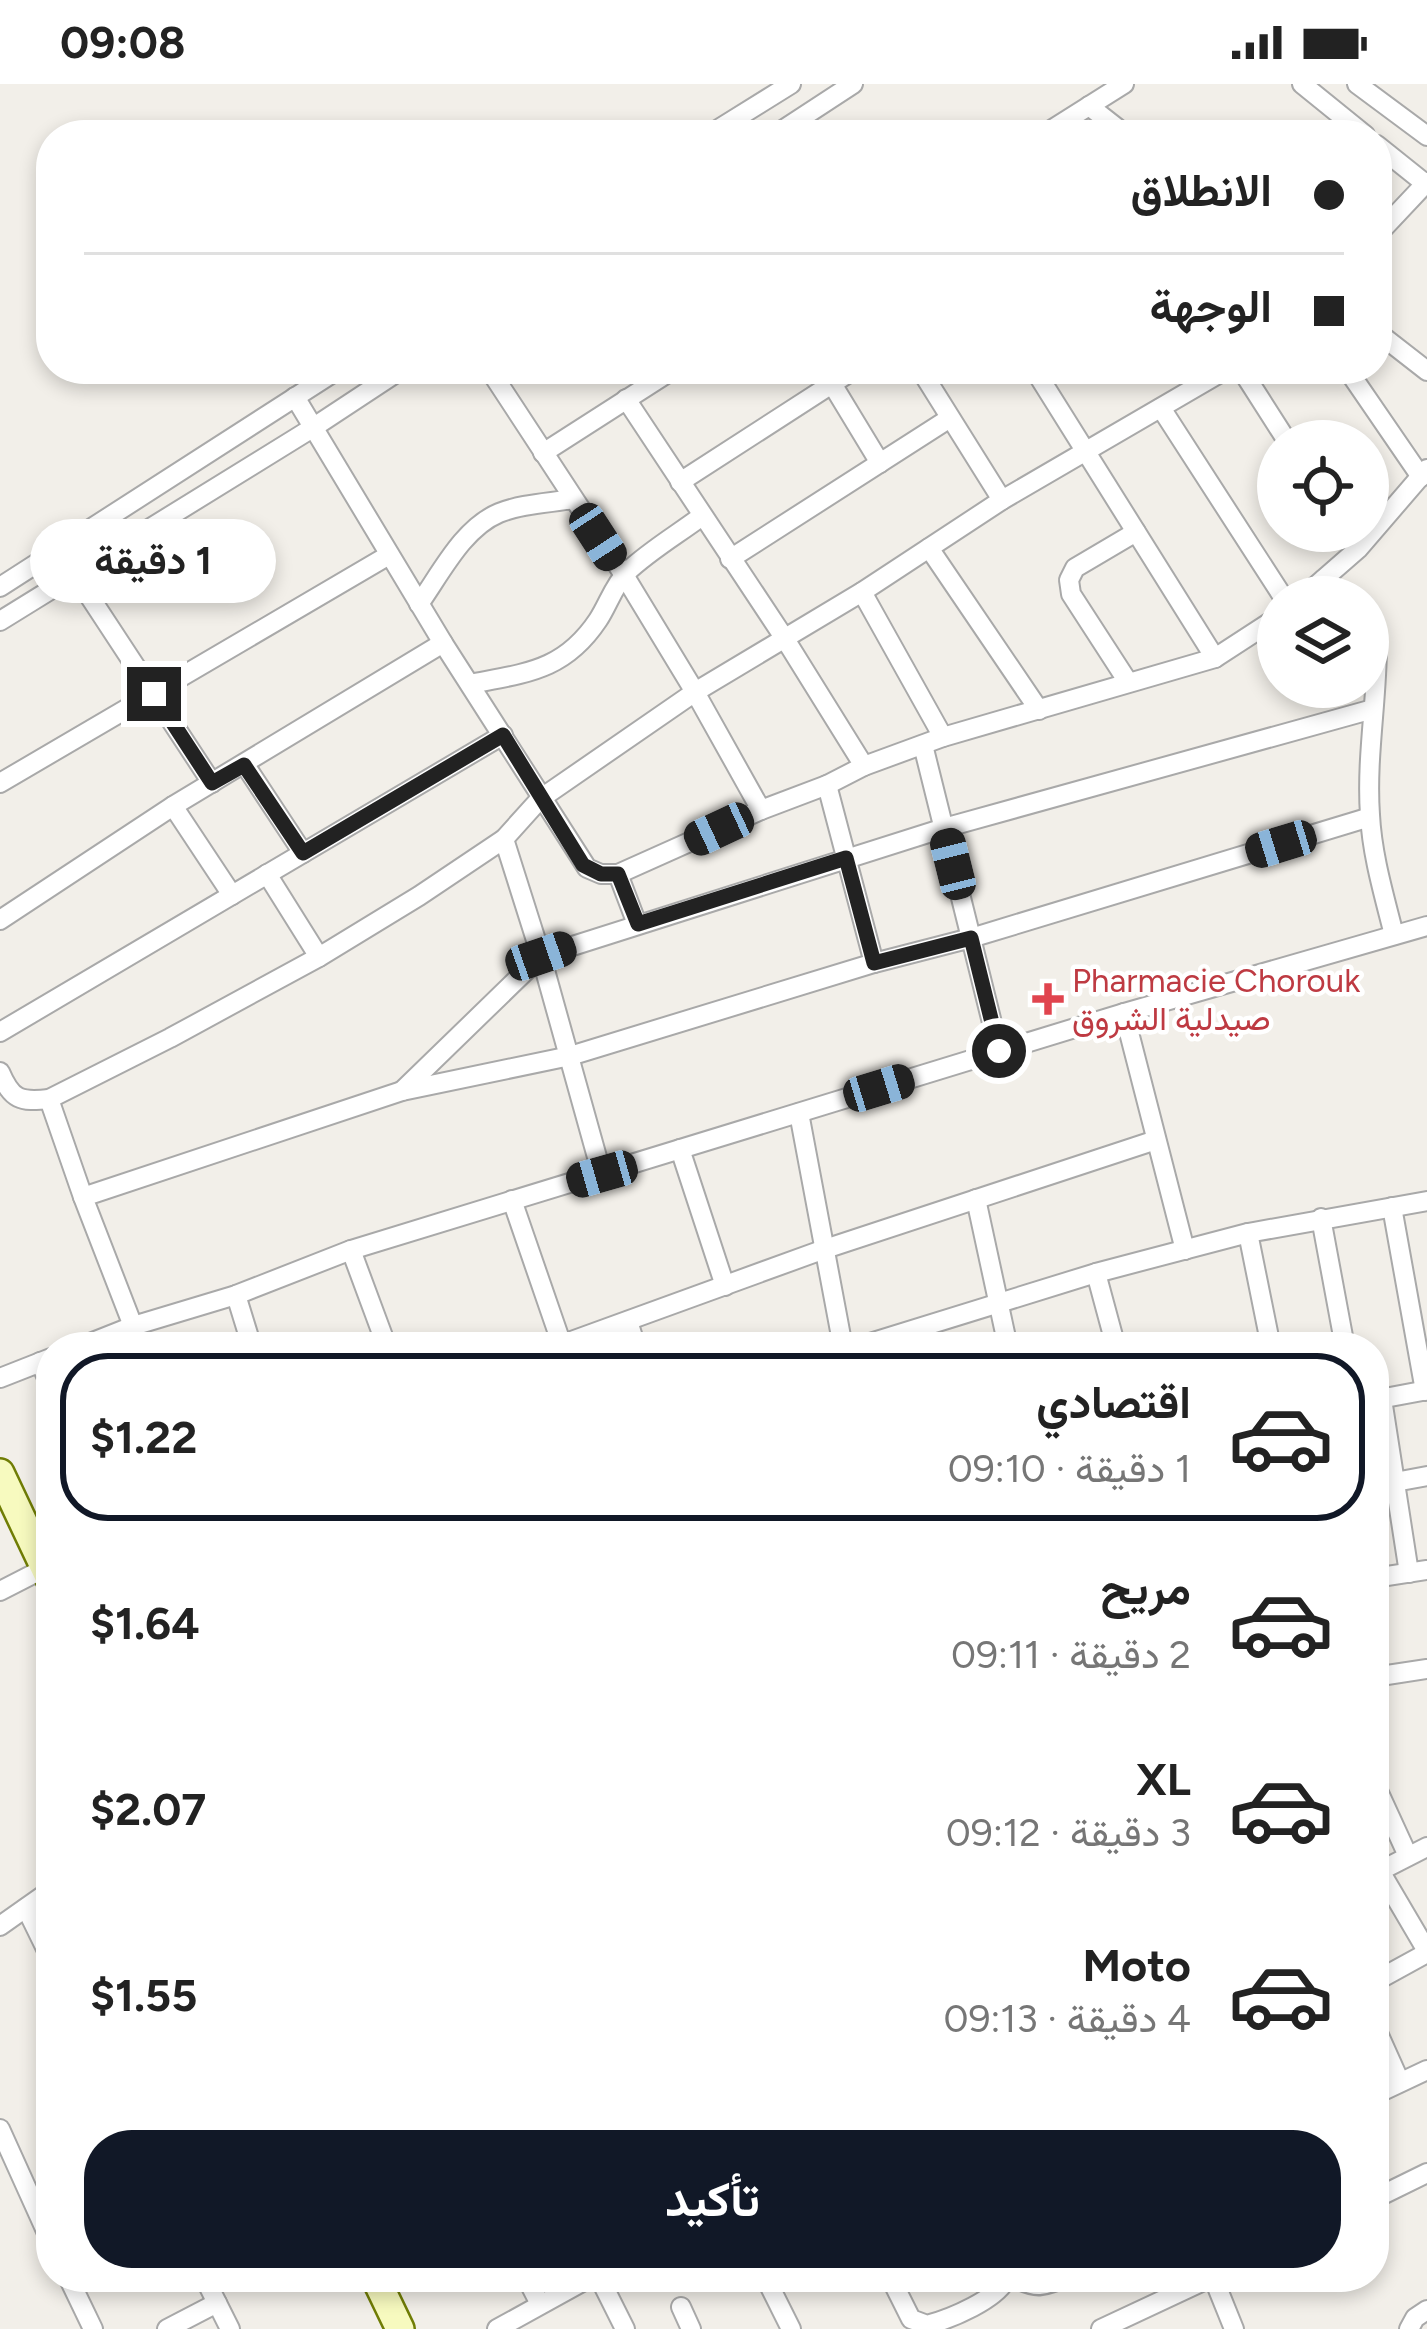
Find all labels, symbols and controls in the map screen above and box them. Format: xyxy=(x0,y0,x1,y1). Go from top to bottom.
text: 09:08 xyxy=(60,15,186,69)
text: الانطلاق xyxy=(1131,163,1272,217)
text: الوجهة xyxy=(1150,279,1272,333)
map controls xyxy=(1257,420,1389,708)
button: locate xyxy=(1257,420,1389,552)
car xyxy=(563,497,633,577)
callout: 1 دقيقة xyxy=(31,520,277,604)
text: 1 دقيقة xyxy=(94,537,212,584)
button: layers xyxy=(1257,576,1389,708)
route end xyxy=(127,667,181,721)
car xyxy=(679,797,759,861)
car xyxy=(1241,816,1321,872)
car xyxy=(927,825,979,903)
car xyxy=(501,927,581,985)
place label: Pharmacie Chorouk صيدلية الشروق xyxy=(1072,961,1360,1039)
marker: Pharmacie Chorouk صيدلية الشروق xyxy=(1035,986,1061,1012)
route start xyxy=(972,1024,1026,1078)
car xyxy=(839,1060,919,1116)
car xyxy=(562,1147,642,1201)
text: اقتصادي xyxy=(1036,1375,1191,1429)
icon: car xyxy=(1227,1383,1335,1491)
text: $1.22 xyxy=(90,1410,197,1464)
text: 1 دقيقة · 09:10 xyxy=(948,1445,1191,1492)
text: مريح xyxy=(1100,1561,1191,1615)
icon: car xyxy=(1227,1569,1335,1677)
text: $1.64 xyxy=(90,1596,200,1650)
text: 2 دقيقة · 09:11 xyxy=(951,1631,1191,1678)
text: XL xyxy=(1136,1752,1191,1806)
icon: car xyxy=(1227,1755,1335,1863)
text: $2.07 xyxy=(90,1782,206,1836)
text: 3 دقيقة · 09:12 xyxy=(946,1809,1191,1856)
text: Moto xyxy=(1082,1938,1191,1992)
icon: car xyxy=(1227,1941,1335,2049)
text: $1.55 xyxy=(90,1968,197,2022)
text: 4 دقيقة · 09:13 xyxy=(943,1995,1191,2042)
button: تأكيد xyxy=(84,2130,1341,2268)

